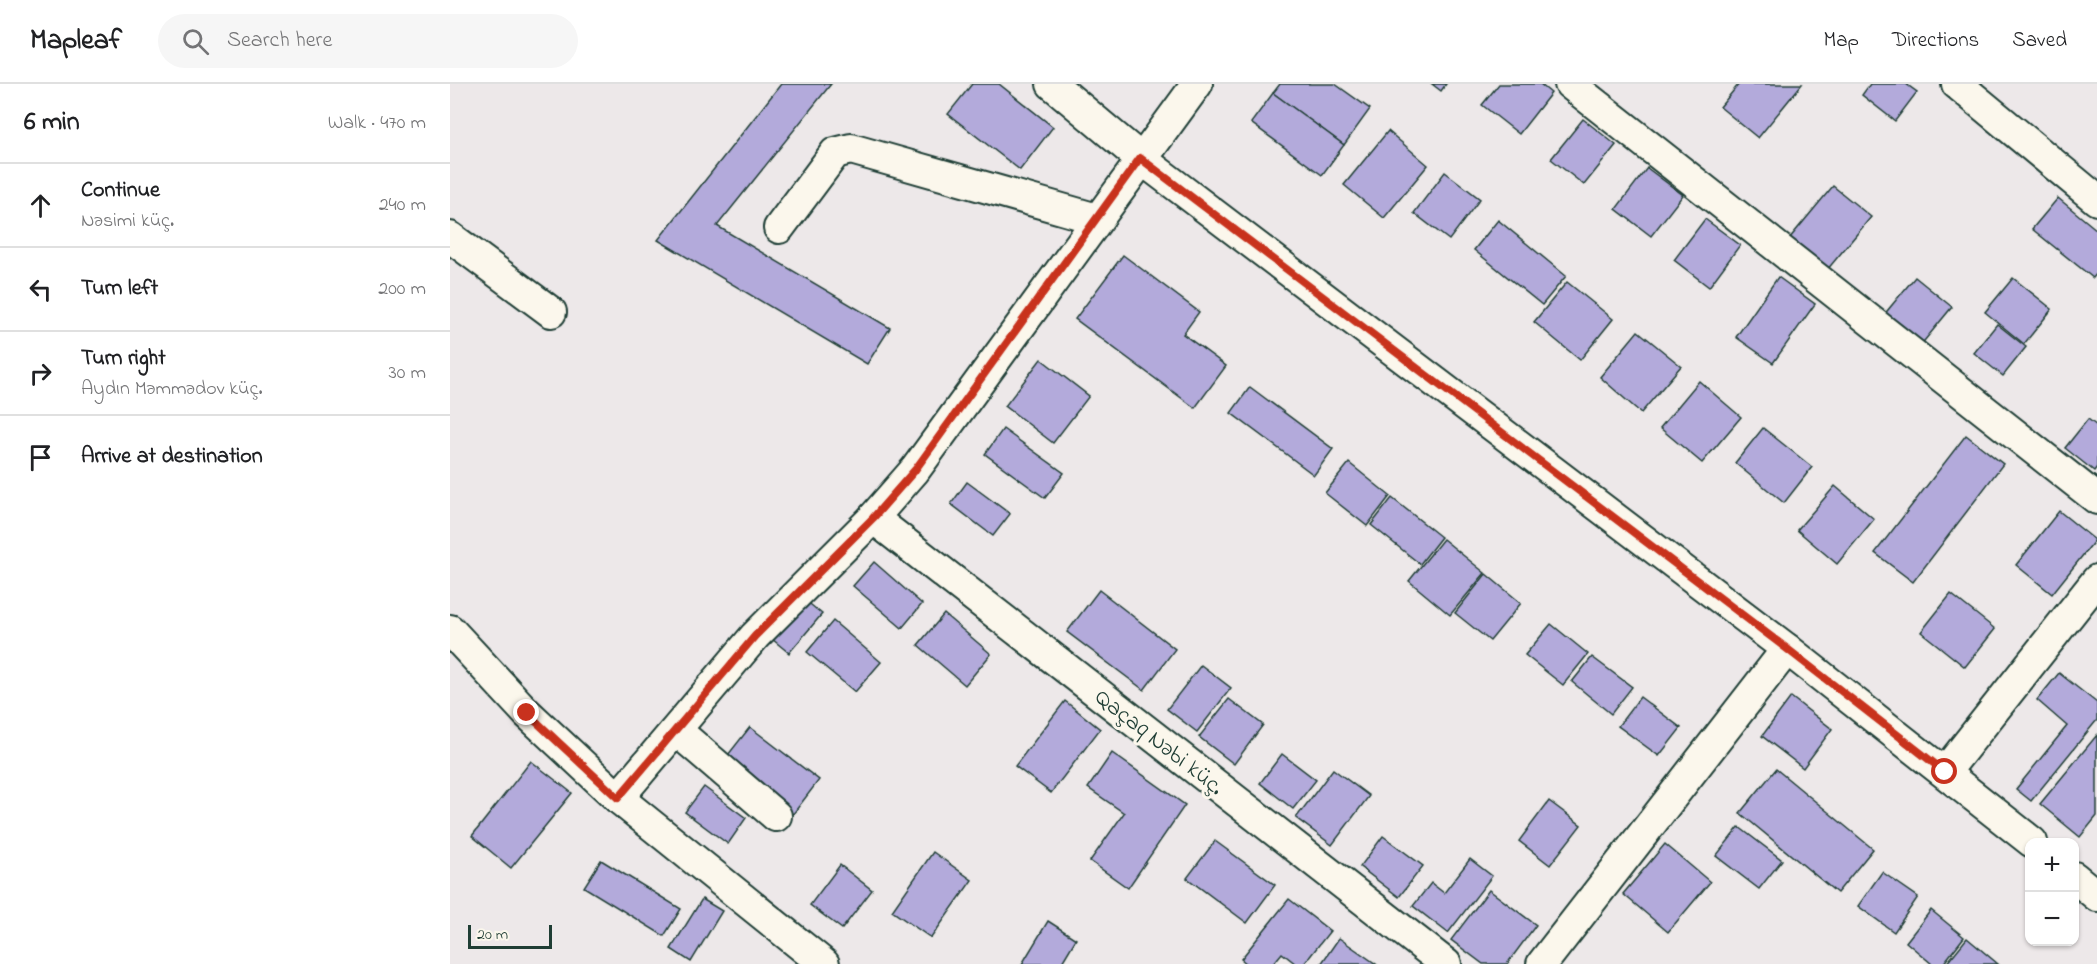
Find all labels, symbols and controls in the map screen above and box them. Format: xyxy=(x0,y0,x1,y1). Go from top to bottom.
search box xyxy=(158,14,578,68)
text: Mapleaf xyxy=(30,21,122,62)
icon: search xyxy=(179,25,212,58)
text: Search here xyxy=(227,25,332,57)
text: Map xyxy=(1823,26,1859,56)
text: Directions xyxy=(1892,26,1979,56)
text: Saved xyxy=(2012,26,2067,56)
text: 6 min xyxy=(24,104,80,142)
text: Walk · 470 m xyxy=(328,109,426,138)
text: Continue xyxy=(81,175,160,207)
icon: ahead xyxy=(24,189,57,222)
text: 240 m xyxy=(379,191,426,220)
text: Nəsimi küç. xyxy=(81,207,174,236)
icon: left xyxy=(24,273,57,306)
text: Turn left xyxy=(81,273,158,305)
text: 200 m xyxy=(378,275,426,304)
text: Turn right xyxy=(81,343,166,375)
icon: right xyxy=(24,357,57,390)
text: 30 m xyxy=(389,359,426,388)
text: Aydın Məmmədov küç. xyxy=(81,375,262,404)
icon: arrive xyxy=(24,441,57,474)
text: Arrive at destination xyxy=(81,441,263,473)
street label: Qaçaq Nəbi küç. xyxy=(1086,681,1231,805)
route end xyxy=(513,699,539,725)
route start xyxy=(1931,758,1957,784)
map controls xyxy=(2025,838,2079,946)
button: + xyxy=(2025,838,2079,892)
button: − xyxy=(2025,892,2079,946)
scale bar xyxy=(468,922,552,950)
text: 20 m xyxy=(477,923,508,947)

